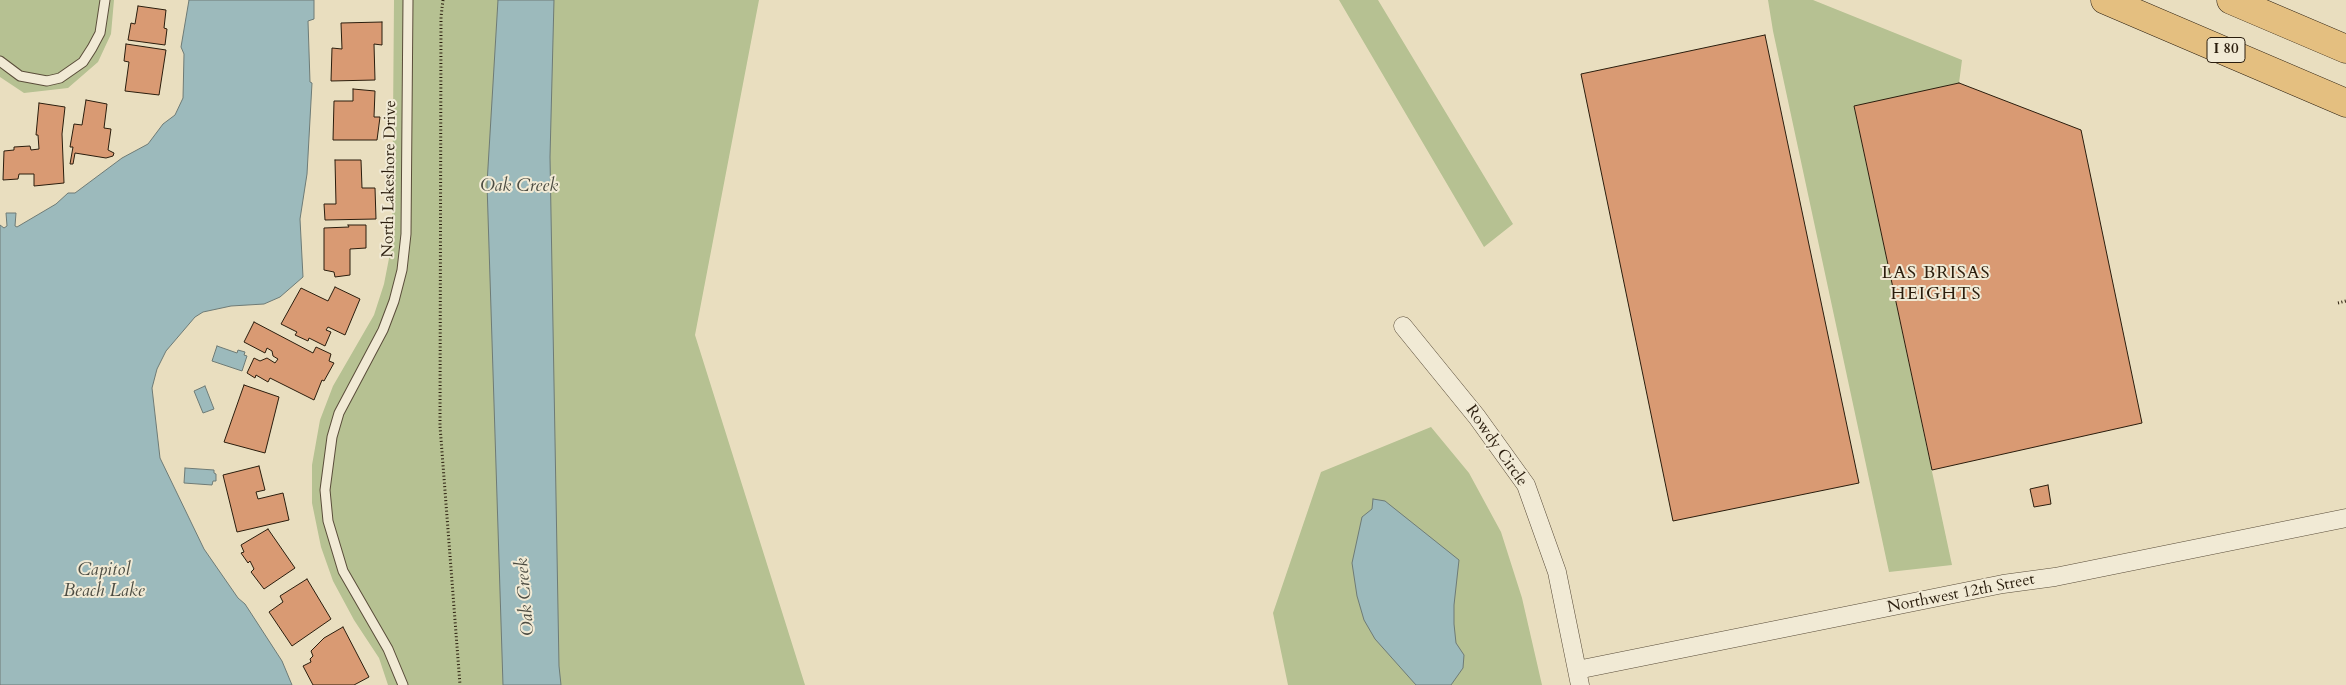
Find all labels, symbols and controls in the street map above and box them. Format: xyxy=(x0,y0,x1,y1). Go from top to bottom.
road number: I 80 xyxy=(2207,38,2245,62)
street label: North Lakeshore Drive xyxy=(379,100,401,258)
water label: Oak Creek xyxy=(480,176,558,198)
district label: LAS BRISAS HEIGHTS xyxy=(1880,263,1992,306)
street label: Rowdy Circle xyxy=(1461,402,1531,490)
water label: Oak Creek xyxy=(512,557,540,637)
water label: Capitol Beach Lake xyxy=(63,560,145,602)
street label: Northwest 12th Street xyxy=(1886,570,2036,618)

